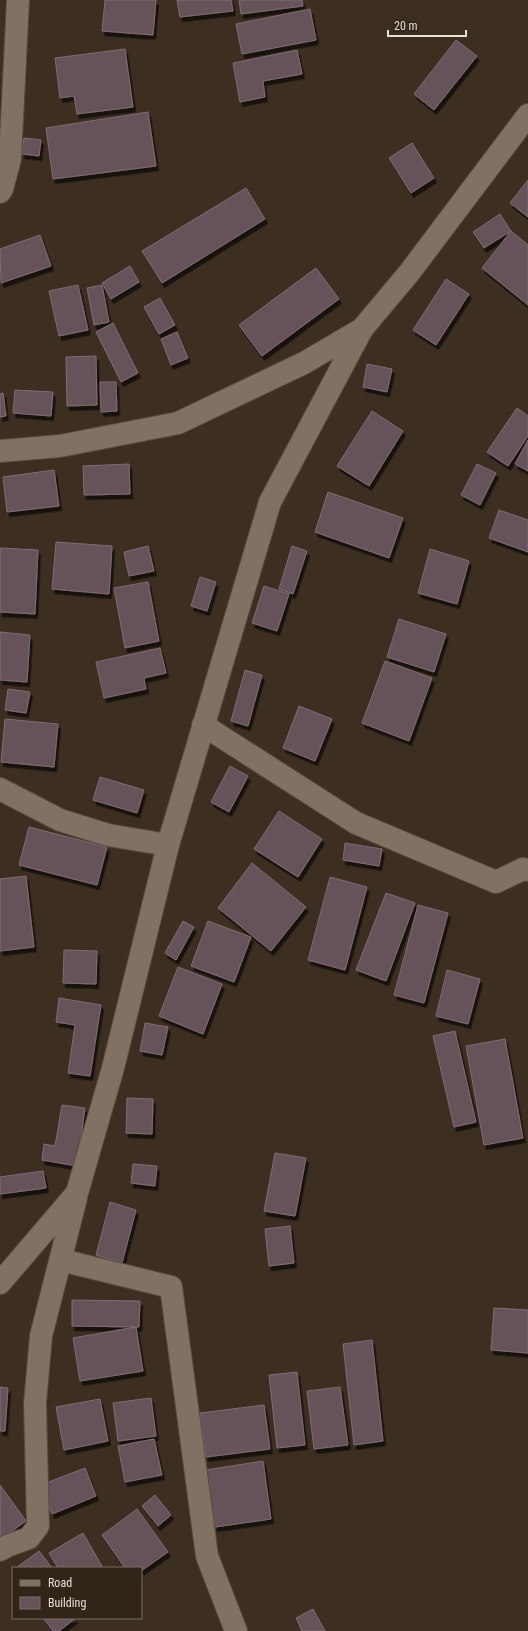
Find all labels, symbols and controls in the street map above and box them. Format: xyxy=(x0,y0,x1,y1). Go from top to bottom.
scale bar xyxy=(388,12,466,38)
text: 20 m xyxy=(394,19,418,33)
legend xyxy=(12,1567,142,1619)
text: Road xyxy=(48,1576,72,1590)
text: Building xyxy=(48,1596,86,1610)

